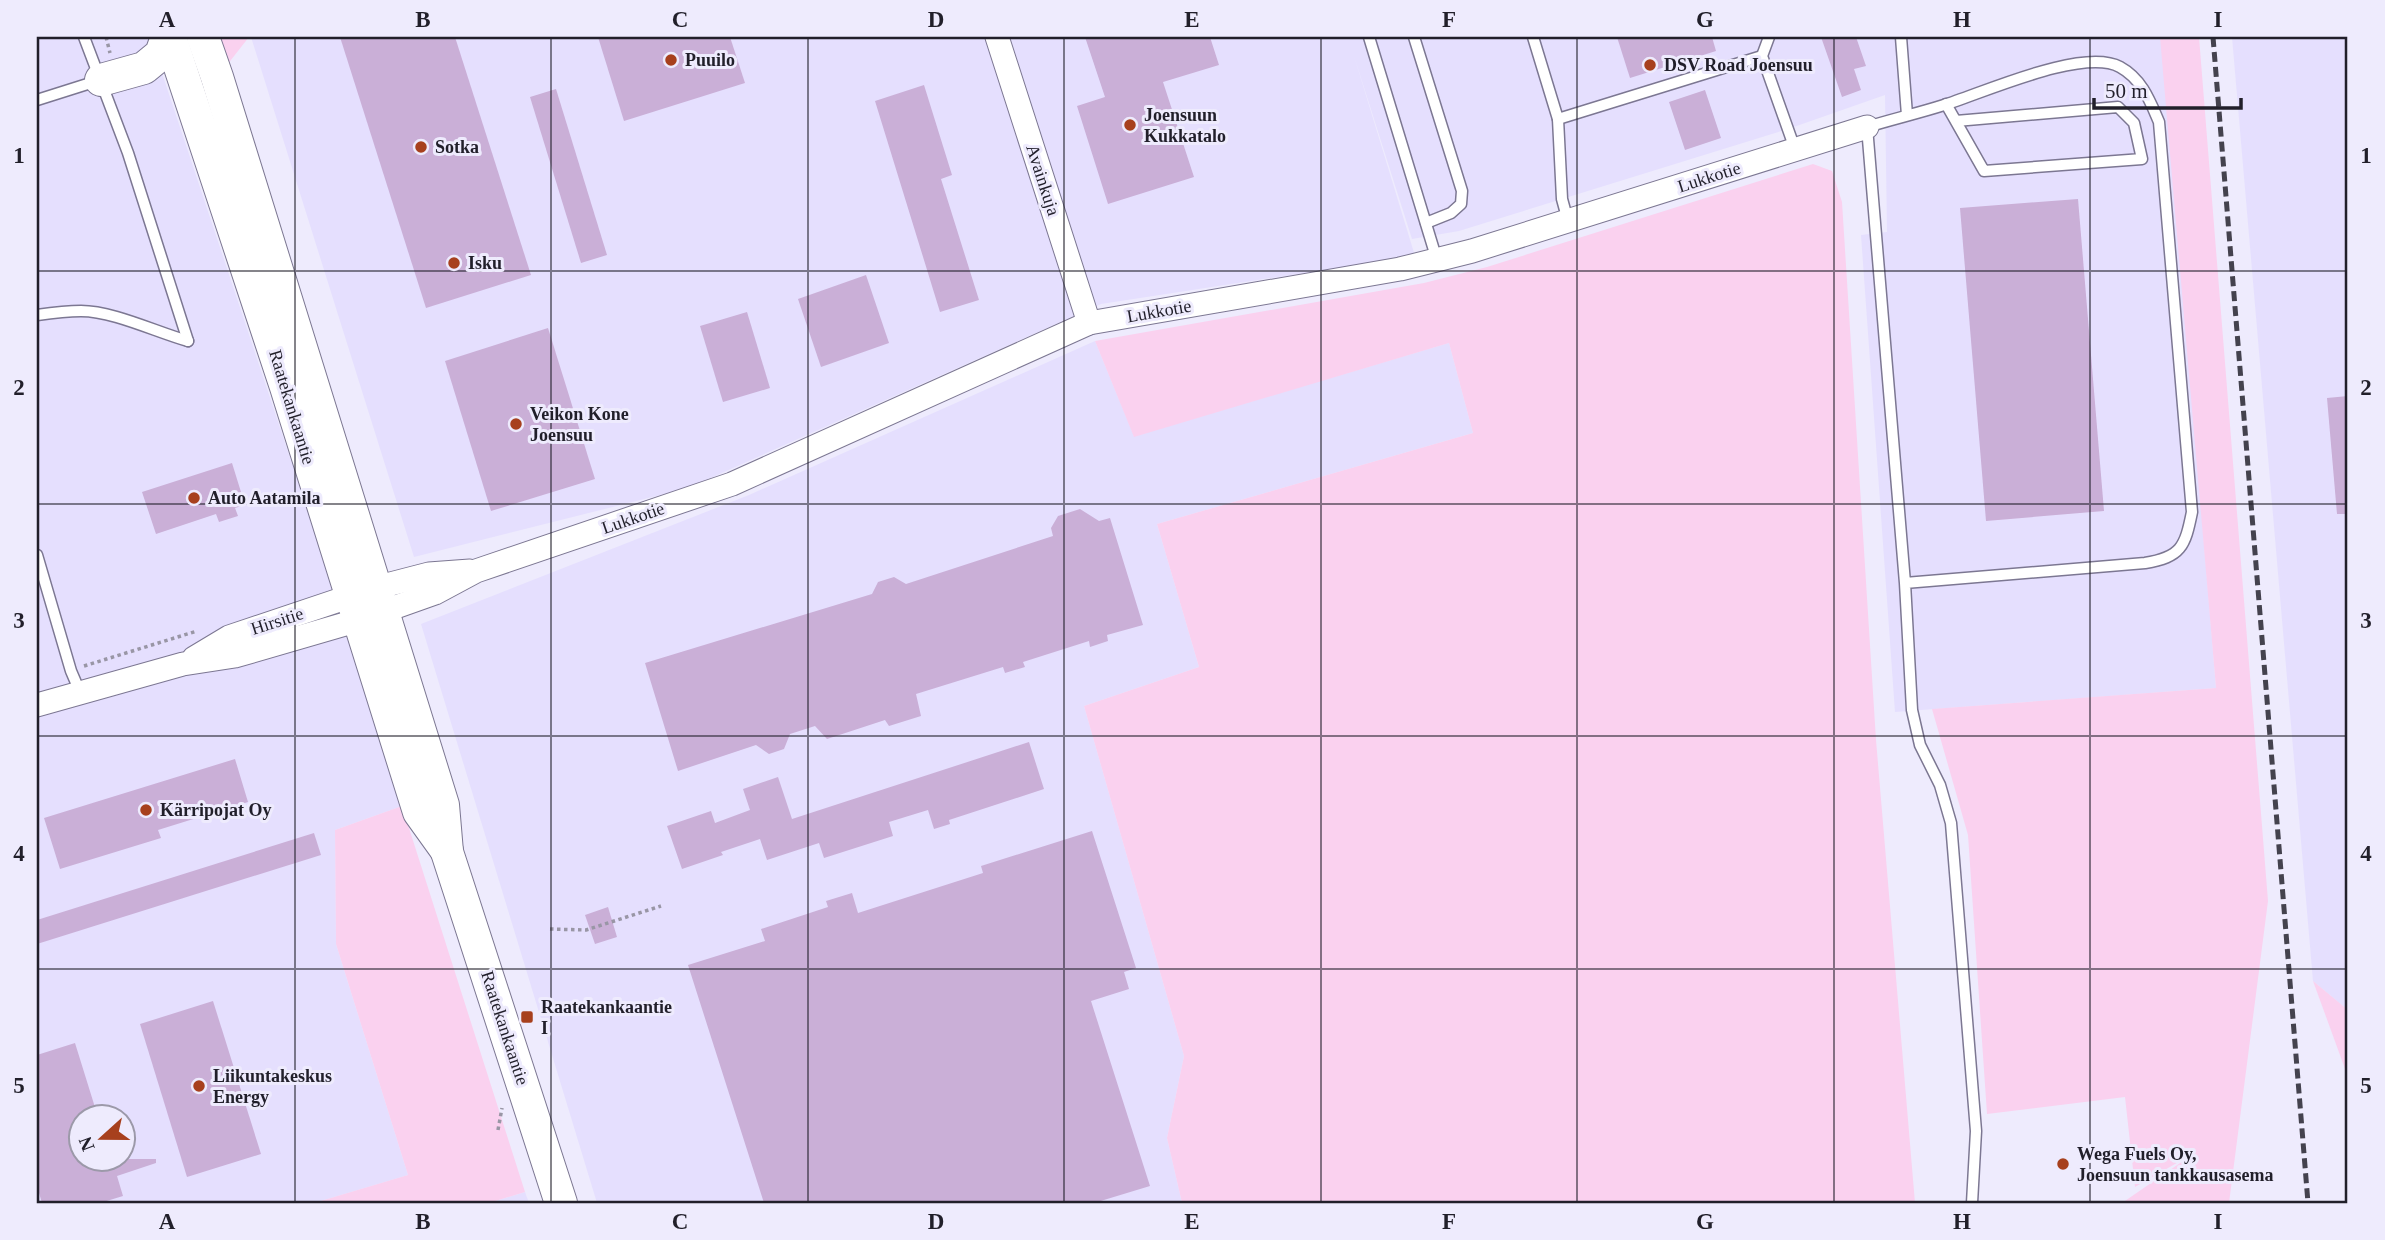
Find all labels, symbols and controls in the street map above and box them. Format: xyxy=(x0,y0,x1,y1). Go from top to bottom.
text: A xyxy=(159,7,176,32)
text: B xyxy=(415,7,431,32)
text: C xyxy=(672,7,688,32)
text: D xyxy=(928,7,944,32)
text: E xyxy=(1184,7,1200,32)
text: F xyxy=(1442,7,1456,32)
text: G xyxy=(1696,7,1714,32)
text: H xyxy=(1953,7,1971,32)
text: I xyxy=(2214,7,2223,32)
place label: Puuilo xyxy=(685,50,735,70)
marker: Puuilo xyxy=(663,52,679,68)
place label: DSV Road Joensuu xyxy=(1664,55,1813,75)
marker: DSV Road Joensuu xyxy=(1642,57,1658,73)
scale bar xyxy=(2094,66,2242,110)
text: 50 m xyxy=(2105,79,2148,103)
place label: Joensuun Kukkatalo xyxy=(1144,105,1226,146)
marker: Joensuun Kukkatalo xyxy=(1122,117,1138,133)
place label: Sotka xyxy=(435,137,479,157)
marker: Sotka xyxy=(413,139,429,155)
street label: Avainkuja xyxy=(1022,142,1064,218)
text: 1 xyxy=(13,143,25,168)
text: 1 xyxy=(2360,143,2372,168)
street label: Lukkotie xyxy=(1675,157,1743,197)
place label: Isku xyxy=(468,253,502,273)
marker: Isku xyxy=(446,255,462,271)
street label: Lukkotie xyxy=(1125,296,1193,326)
street label: Raatekankaantie xyxy=(265,347,319,467)
text: 2 xyxy=(13,375,25,400)
text: 2 xyxy=(2360,375,2372,400)
place label: Veikon Kone Joensuu xyxy=(530,404,629,445)
marker: Veikon Kone Joensuu xyxy=(508,416,524,432)
place label: Auto Aatamila xyxy=(208,488,321,508)
marker: Auto Aatamila xyxy=(186,490,202,506)
street label: Lukkotie xyxy=(599,498,667,538)
street label: Hirsitie xyxy=(248,603,306,639)
text: 3 xyxy=(13,608,25,633)
text: 3 xyxy=(2360,608,2372,633)
place label: Kärripojat Oy xyxy=(160,800,271,820)
marker: Kärripojat Oy xyxy=(138,802,154,818)
text: 4 xyxy=(13,841,25,866)
text: 4 xyxy=(2360,841,2372,866)
street label: Raatekankaantie xyxy=(477,968,533,1088)
place label: Raatekankaantie I xyxy=(541,997,672,1038)
marker: Raatekankaantie I xyxy=(519,1009,535,1025)
place label: Liikuntakeskus Energy xyxy=(213,1066,332,1107)
text: 5 xyxy=(13,1073,25,1098)
text: 5 xyxy=(2360,1073,2372,1098)
marker: Liikuntakeskus Energy xyxy=(191,1078,207,1094)
north arrow xyxy=(66,1104,136,1174)
text: N xyxy=(74,1133,99,1154)
place label: Wega Fuels Oy, Joensuun tankkausasema xyxy=(2077,1144,2274,1185)
marker: Wega Fuels Oy, Joensuun tankkausasema xyxy=(2055,1156,2071,1172)
text: A xyxy=(159,1209,176,1234)
text: B xyxy=(415,1209,431,1234)
text: C xyxy=(672,1209,688,1234)
text: D xyxy=(928,1209,944,1234)
text: E xyxy=(1184,1209,1200,1234)
text: F xyxy=(1442,1209,1456,1234)
text: G xyxy=(1696,1209,1714,1234)
text: H xyxy=(1953,1209,1971,1234)
text: I xyxy=(2214,1209,2223,1234)

